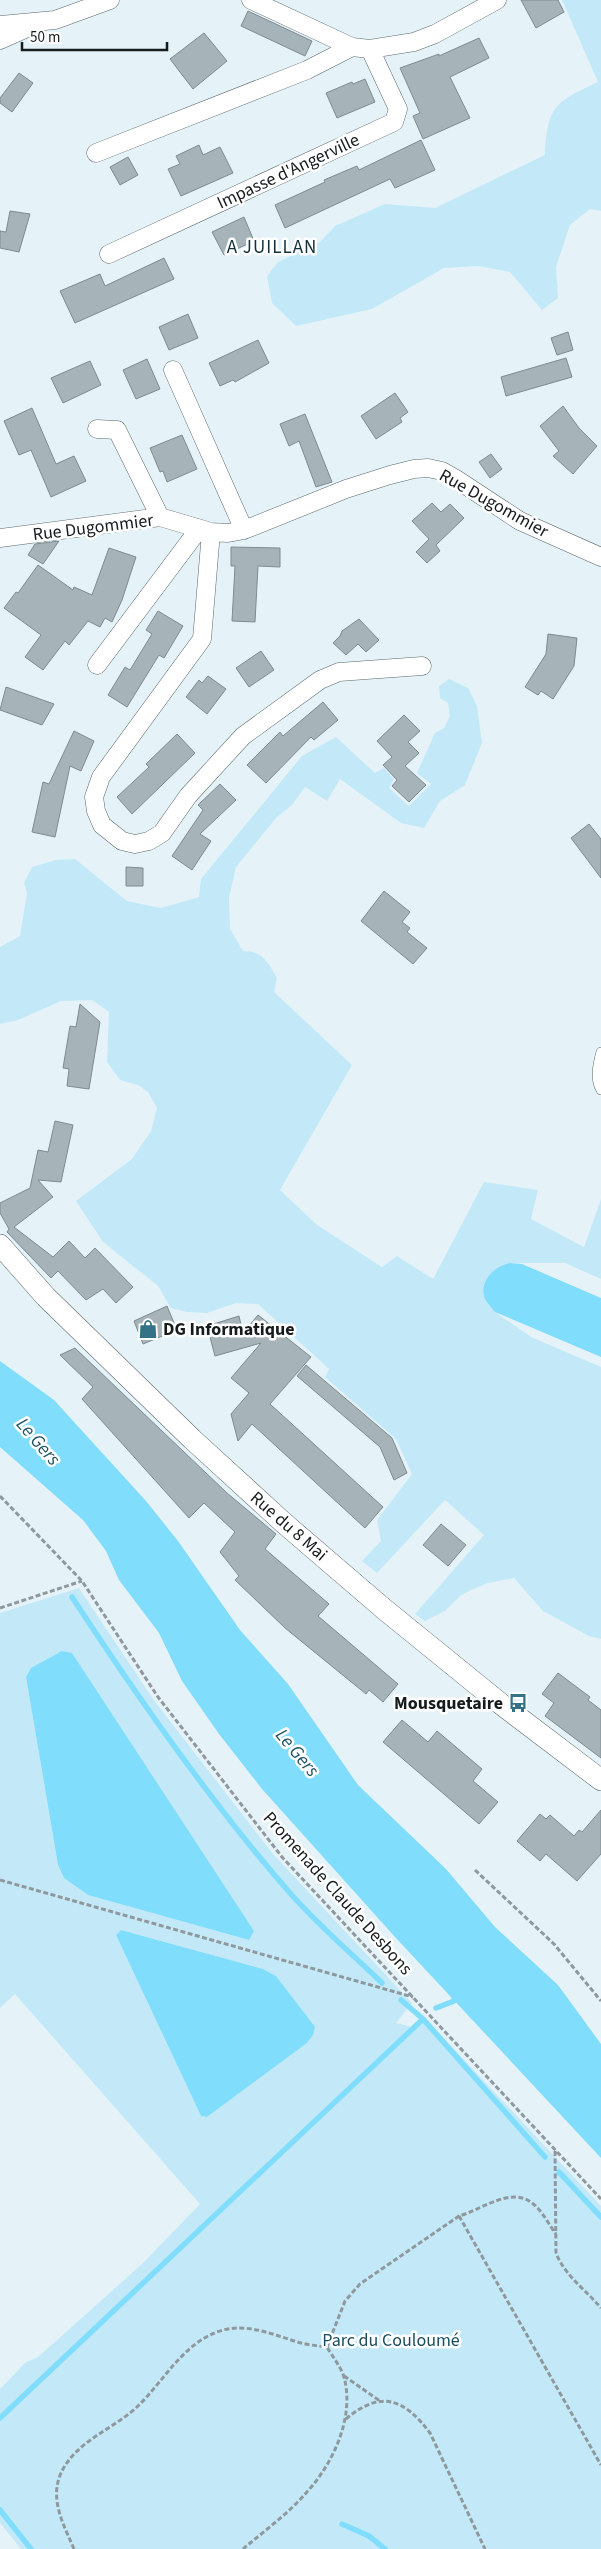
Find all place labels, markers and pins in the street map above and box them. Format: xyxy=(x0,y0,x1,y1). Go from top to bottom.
place label: DG Informatique xyxy=(163,1317,295,1342)
shop icon: DG Informatique xyxy=(137,1318,159,1340)
place label: Mousquetaire xyxy=(394,1691,503,1716)
bus stop icon: Mousquetaire xyxy=(507,1692,529,1714)

